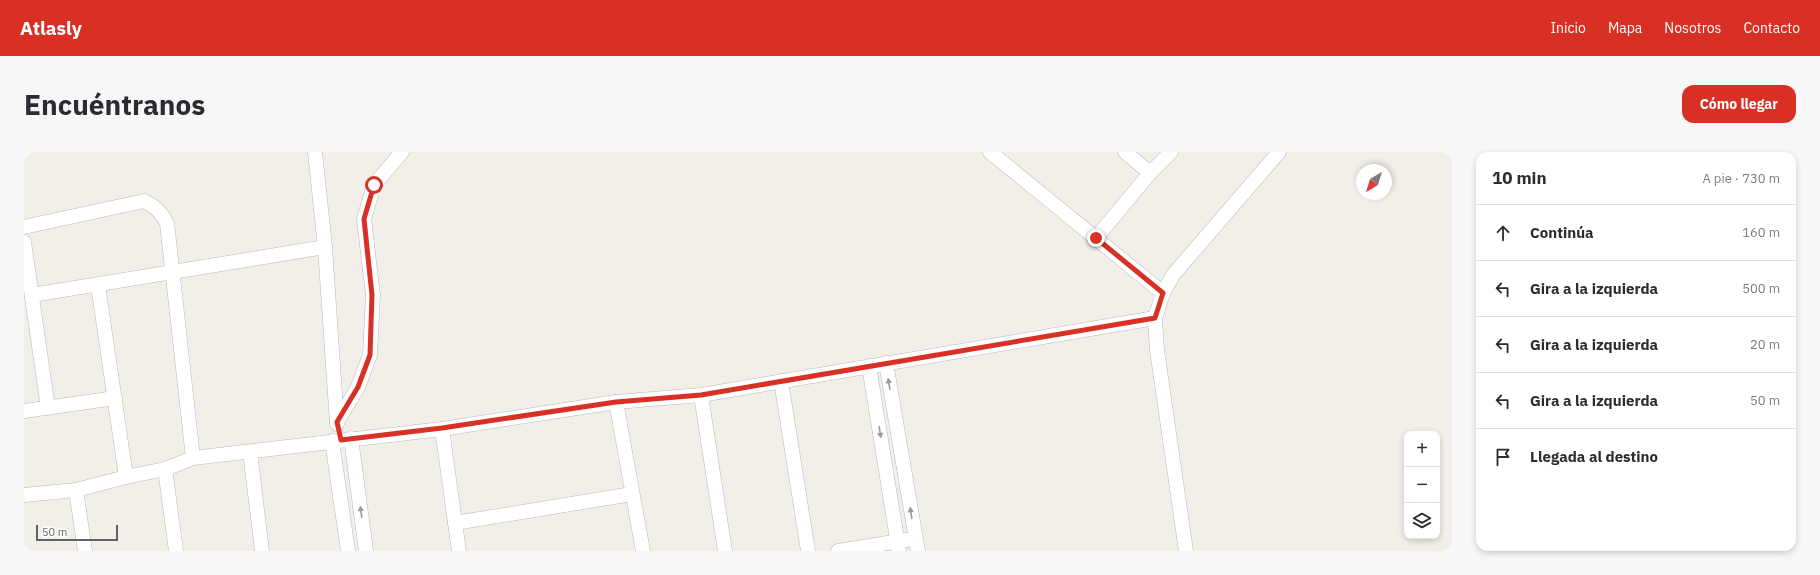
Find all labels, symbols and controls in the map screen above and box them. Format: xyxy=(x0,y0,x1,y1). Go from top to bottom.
text: Atlasly xyxy=(20,16,82,40)
text: Inicio xyxy=(1550,19,1586,37)
text: Mapa xyxy=(1608,19,1642,37)
text: Nosotros xyxy=(1664,19,1721,37)
text: Contacto xyxy=(1743,19,1800,37)
button: Cómo llegar xyxy=(1682,85,1796,123)
text: Encuéntranos xyxy=(24,86,205,123)
north arrow xyxy=(1356,164,1392,200)
text: 10 min xyxy=(1492,167,1547,189)
text: A pie · 730 m xyxy=(1702,170,1780,187)
route start xyxy=(365,176,383,194)
icon: ahead xyxy=(1492,222,1514,244)
text: Continúa xyxy=(1530,223,1594,242)
text: 160 m xyxy=(1742,224,1780,241)
route end xyxy=(1087,229,1105,247)
icon: left xyxy=(1492,278,1514,300)
text: Gira a la izquierda xyxy=(1530,279,1658,298)
text: 500 m xyxy=(1742,280,1780,297)
icon: left xyxy=(1492,334,1514,356)
text: Gira a la izquierda xyxy=(1530,335,1658,354)
text: 20 m xyxy=(1750,336,1780,353)
one-way arrow xyxy=(886,378,892,391)
icon: left xyxy=(1492,390,1514,412)
text: Gira a la izquierda xyxy=(1530,391,1658,410)
text: 50 m xyxy=(1750,392,1780,409)
one-way arrow xyxy=(877,426,883,438)
map controls xyxy=(1404,431,1440,539)
button: + xyxy=(1404,431,1440,467)
icon: arrive xyxy=(1492,446,1514,468)
text: Llegada al destino xyxy=(1530,447,1658,466)
button: − xyxy=(1404,467,1440,503)
button: layers xyxy=(1404,503,1440,539)
one-way arrow xyxy=(358,506,364,518)
one-way arrow xyxy=(908,507,914,519)
scale bar xyxy=(36,523,118,542)
text: 50 m xyxy=(42,525,67,539)

